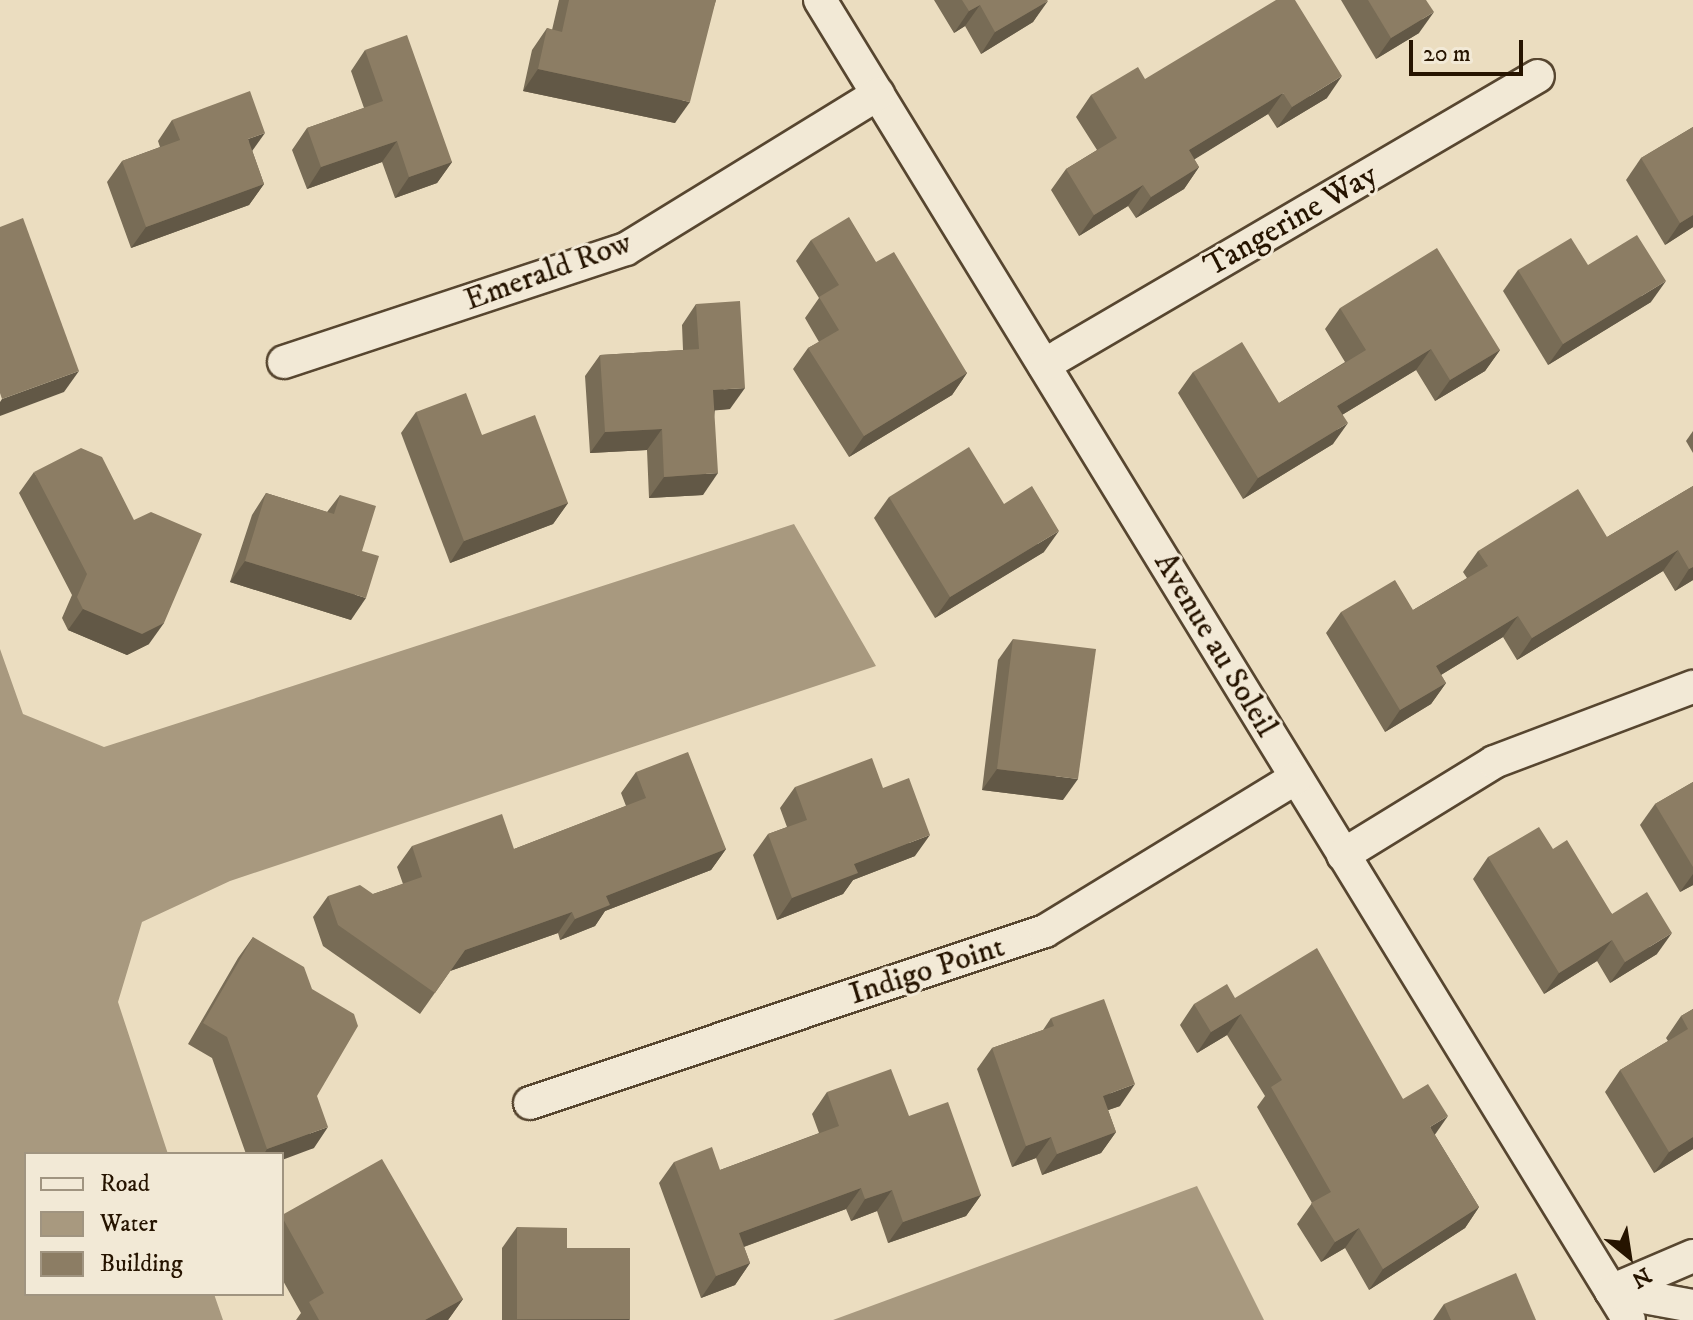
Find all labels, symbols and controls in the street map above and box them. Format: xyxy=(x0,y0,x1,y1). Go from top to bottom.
scale bar xyxy=(1413,24,1527,74)
text: 20 m xyxy=(1423,39,1471,69)
street label: Tangerine Way xyxy=(1198,156,1384,286)
street label: Emerald Row xyxy=(459,224,637,320)
street label: Avenue au Soleil xyxy=(1145,546,1285,744)
street label: Indigo Point xyxy=(845,928,1009,1014)
legend xyxy=(24,1152,284,1296)
text: Road xyxy=(100,1169,150,1199)
text: Water xyxy=(100,1209,157,1239)
north arrow xyxy=(1589,1216,1669,1296)
text: Building xyxy=(100,1249,183,1279)
text: N xyxy=(1627,1261,1656,1293)

